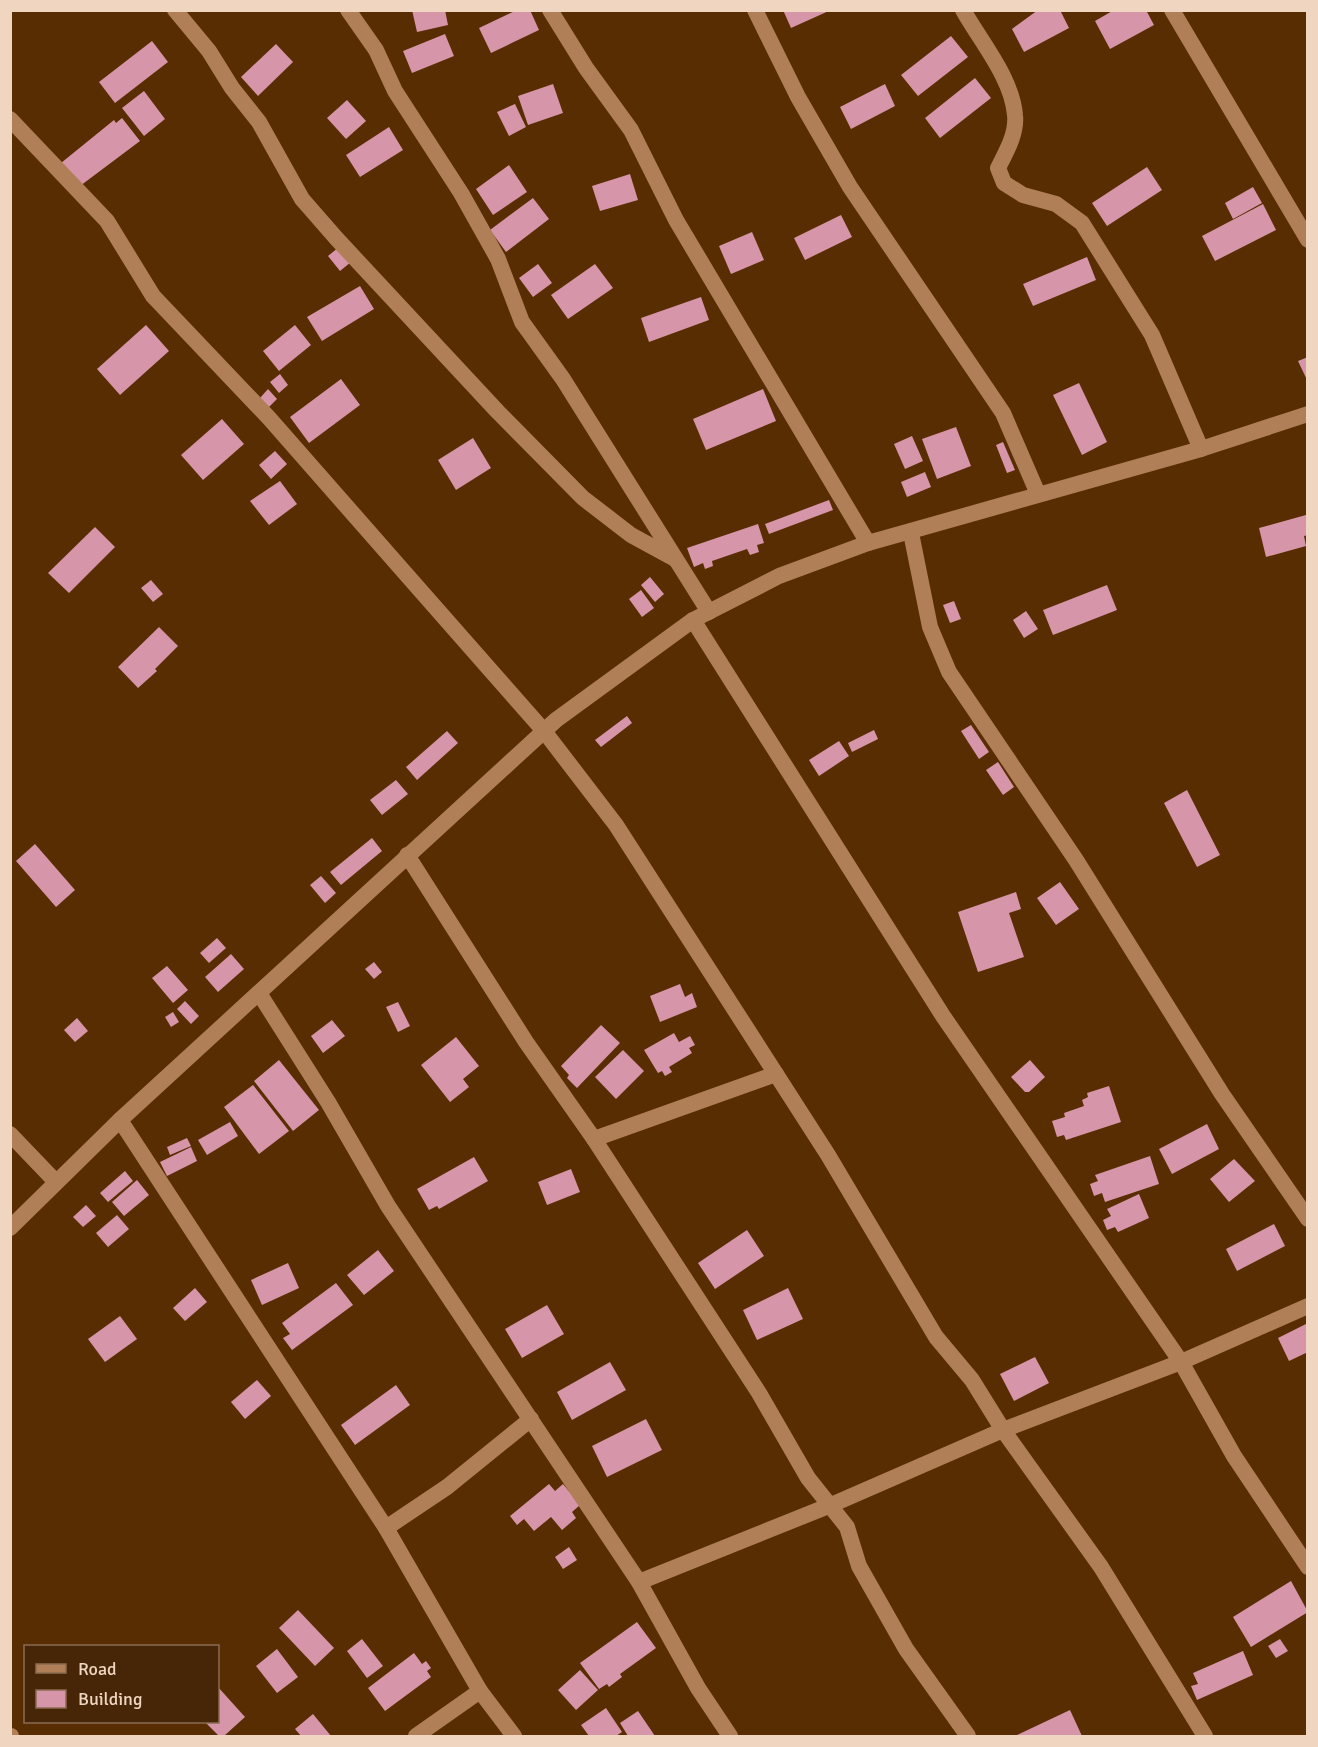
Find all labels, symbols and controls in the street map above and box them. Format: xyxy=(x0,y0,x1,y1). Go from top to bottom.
legend xyxy=(24,1645,219,1723)
text: Road xyxy=(78,1658,117,1680)
text: Building xyxy=(78,1688,142,1710)

